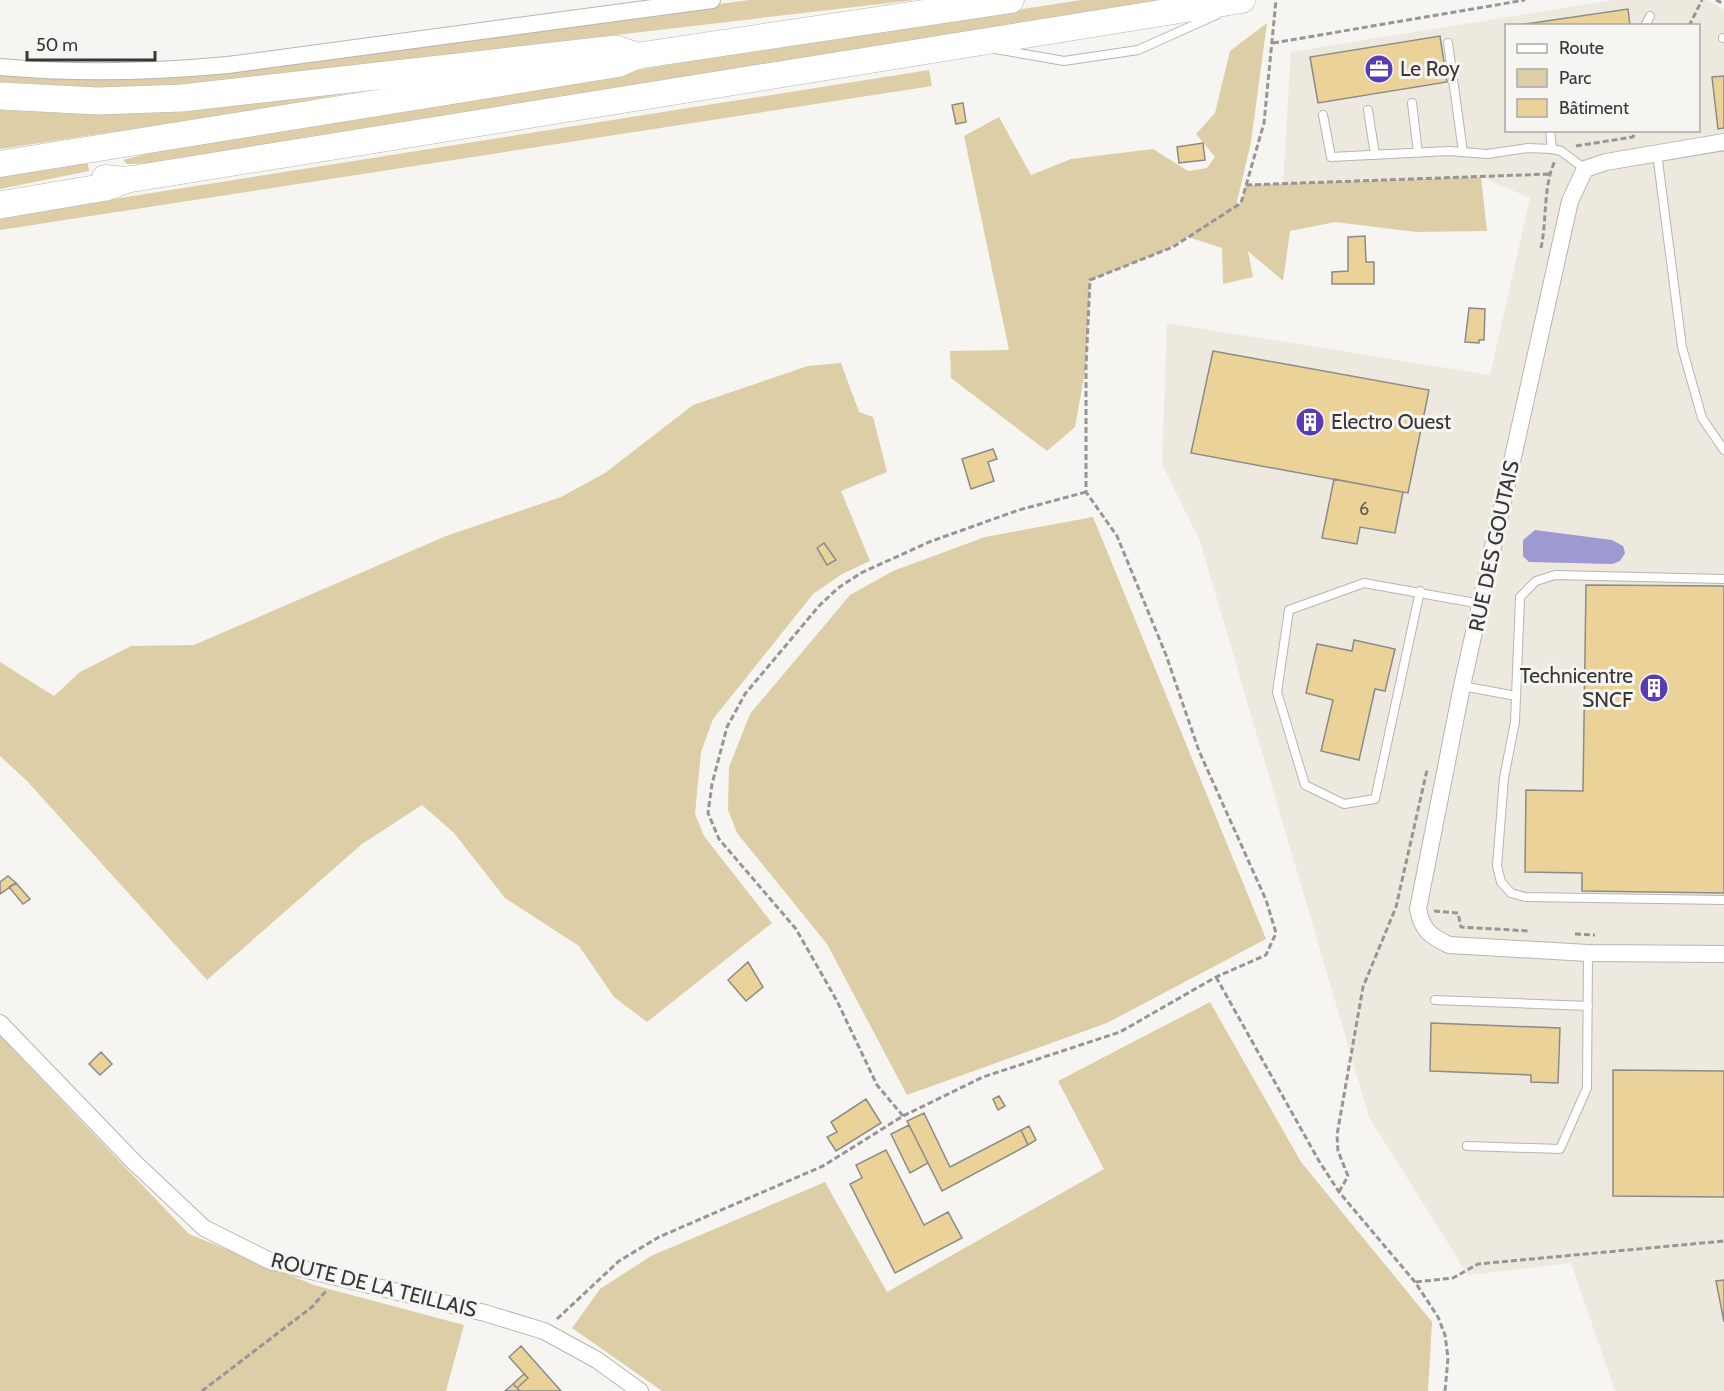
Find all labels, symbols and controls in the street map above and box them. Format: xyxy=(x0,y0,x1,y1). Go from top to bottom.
scale bar xyxy=(27,24,154,62)
legend xyxy=(1505,24,1700,132)
text: 50 m xyxy=(36,34,78,56)
text: Route xyxy=(1559,37,1604,59)
office icon: Le Roy xyxy=(1363,53,1395,85)
place label: Le Roy xyxy=(1400,56,1460,81)
text: Parc xyxy=(1559,67,1591,89)
text: Bâtiment xyxy=(1559,97,1629,119)
building icon: Electro Ouest xyxy=(1294,406,1326,438)
place label: Electro Ouest xyxy=(1331,409,1451,434)
street label: RUE DES GOUTAIS xyxy=(1463,458,1524,634)
house number: 6 xyxy=(1359,498,1369,520)
place label: Technicentre SNCF xyxy=(1520,663,1633,712)
building icon: Technicentre SNCF xyxy=(1638,672,1670,704)
street label: ROUTE DE LA TEILLAIS xyxy=(269,1247,480,1322)

